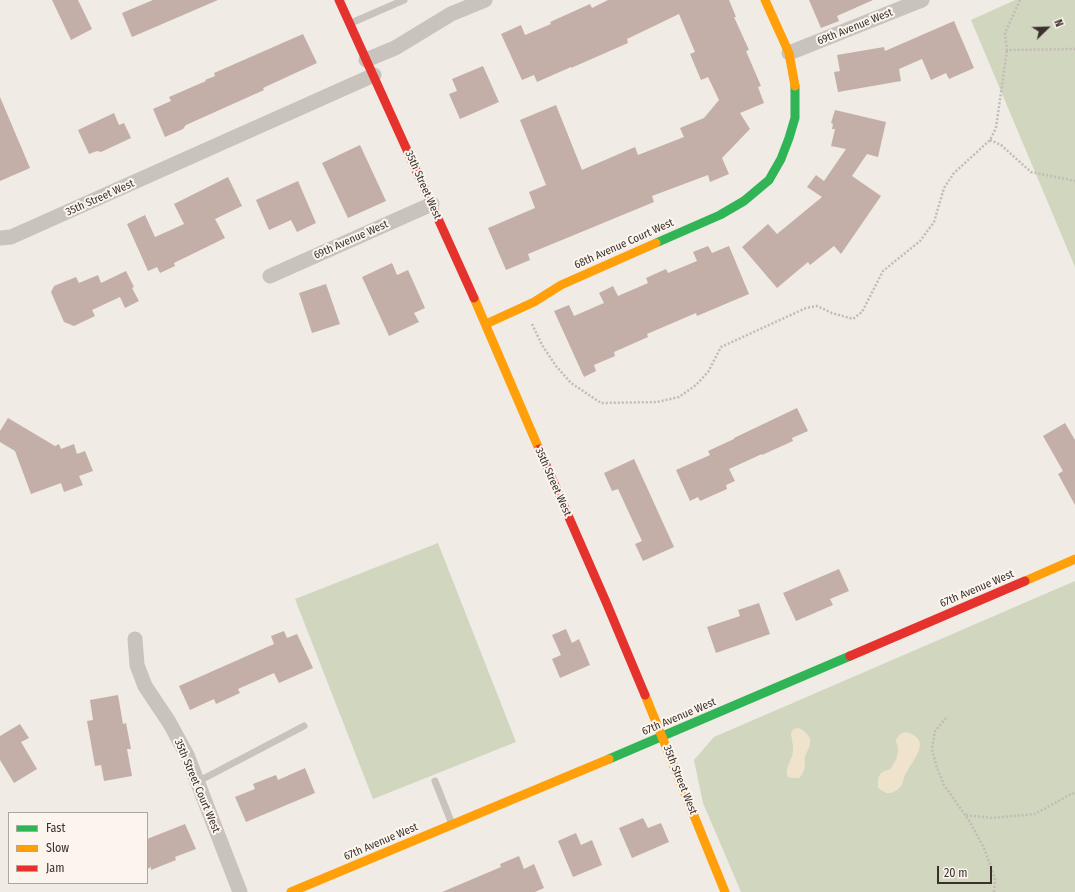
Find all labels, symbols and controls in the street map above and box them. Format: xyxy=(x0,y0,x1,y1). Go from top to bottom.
street label: 69th Avenue West xyxy=(815,6,895,48)
north arrow xyxy=(1027,8,1067,48)
text: N xyxy=(1051,18,1066,29)
street label: 35th Street West xyxy=(402,149,444,221)
street label: 35th Street West xyxy=(64,177,136,219)
street label: 68th Avenue Court West xyxy=(572,216,676,272)
street label: 69th Avenue West xyxy=(312,218,390,262)
street label: 35th Street West xyxy=(532,446,574,518)
street label: 67th Avenue West xyxy=(938,567,1016,611)
street label: 67th Avenue West xyxy=(640,695,718,739)
street label: 35th Street Court West xyxy=(171,737,223,835)
street label: 35th Street West xyxy=(660,743,700,817)
legend xyxy=(8,812,148,884)
street label: 67th Avenue West xyxy=(342,820,420,864)
text: Fast xyxy=(46,821,65,835)
text: Slow xyxy=(46,841,69,855)
scale bar xyxy=(939,858,994,884)
text: Jam xyxy=(46,861,64,875)
text: 20 m xyxy=(944,866,968,880)

